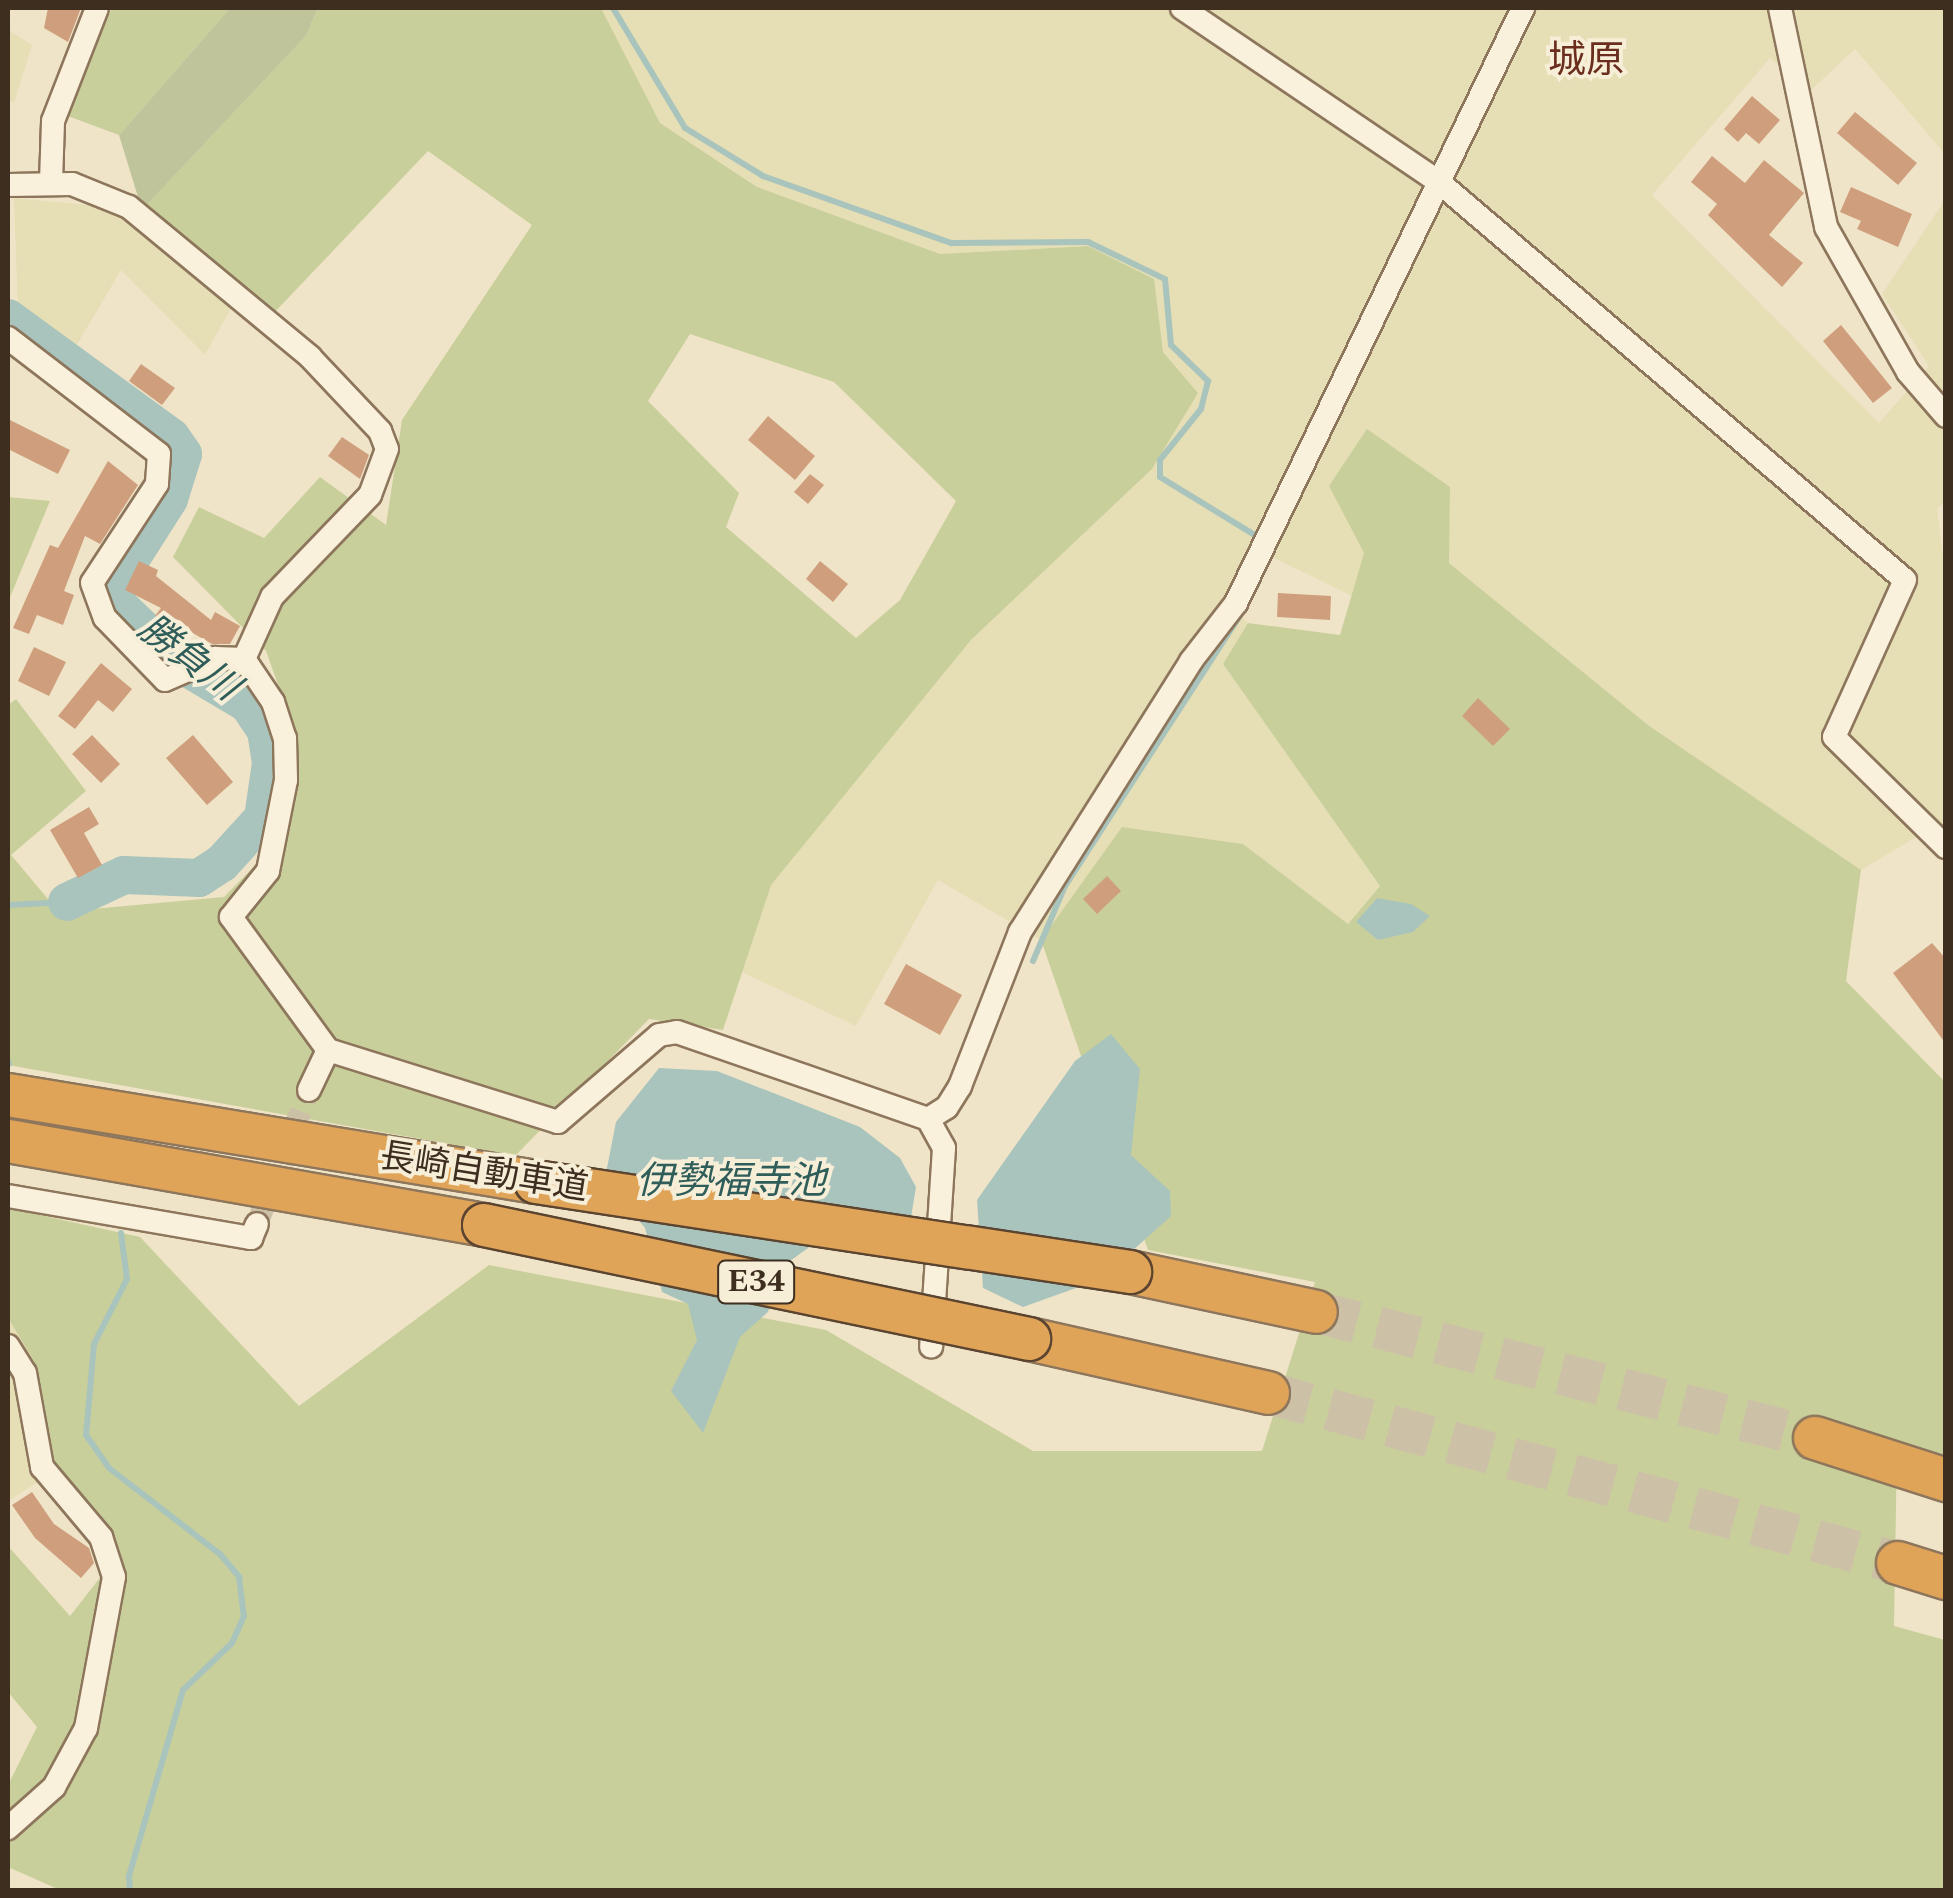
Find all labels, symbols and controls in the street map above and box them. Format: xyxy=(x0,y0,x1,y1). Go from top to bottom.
district label: 城原 xyxy=(1548,39,1624,85)
water label: 勝負川 xyxy=(129,606,247,712)
street label: 長崎自動車道 xyxy=(377,1136,591,1210)
water label: 伊勢福寺池 xyxy=(636,1160,826,1206)
road number: E34 xyxy=(716,1255,796,1309)

